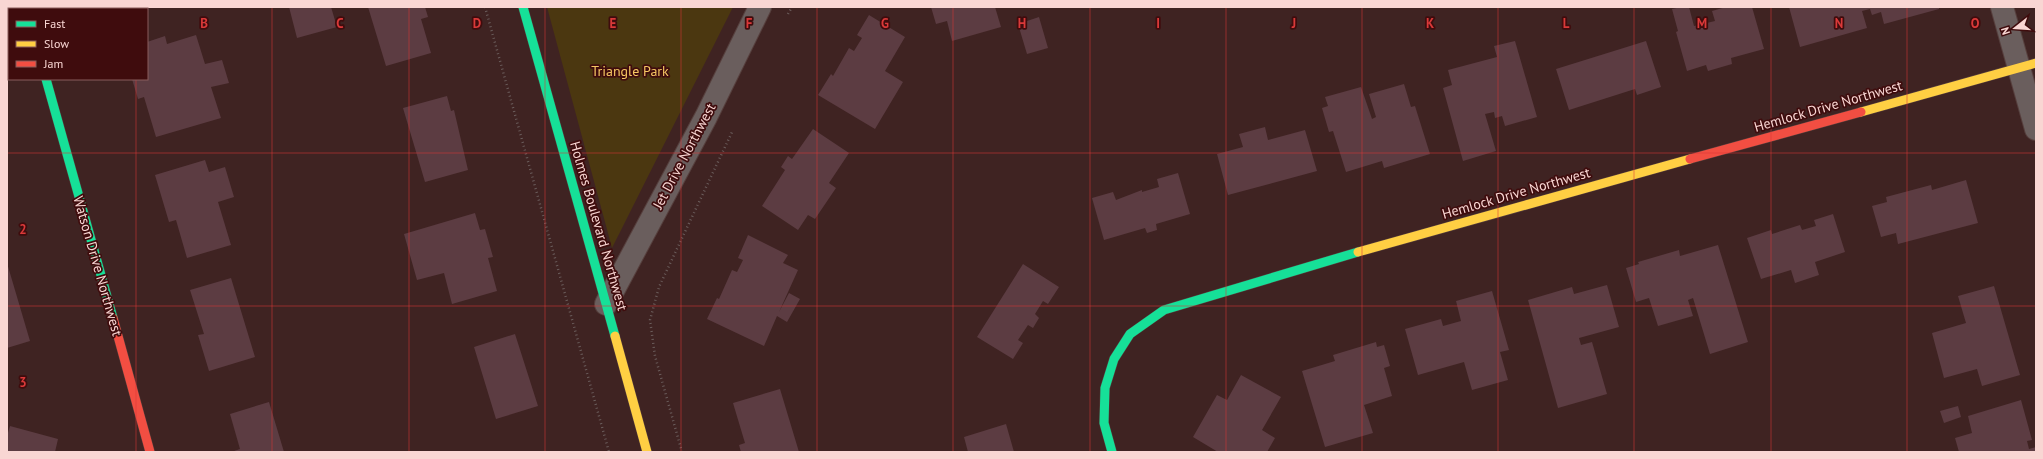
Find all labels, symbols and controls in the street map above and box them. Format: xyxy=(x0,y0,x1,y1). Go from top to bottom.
legend xyxy=(8,8,148,80)
north arrow xyxy=(1995,8,2035,48)
text: B xyxy=(200,15,208,32)
text: C xyxy=(336,15,344,32)
text: D xyxy=(473,15,481,32)
text: E xyxy=(610,15,617,32)
text: F xyxy=(746,15,753,32)
text: G xyxy=(881,15,889,32)
text: H xyxy=(1018,15,1026,32)
text: I xyxy=(1156,15,1160,32)
text: J xyxy=(1291,15,1296,32)
text: K xyxy=(1426,15,1434,32)
text: L xyxy=(1563,15,1570,32)
text: M xyxy=(1697,15,1707,32)
text: N xyxy=(1835,15,1843,32)
text: O xyxy=(1971,15,1980,32)
text: Fast xyxy=(44,16,65,31)
text: N xyxy=(1998,25,2013,36)
text: Slow xyxy=(44,36,69,51)
text: Jam xyxy=(43,56,63,71)
park label: Triangle Park xyxy=(591,62,669,80)
street label: Hemlock Drive Northwest xyxy=(1752,76,1904,136)
street label: Jet Drive Northwest xyxy=(648,100,720,213)
street label: Holmes Boulevard Northwest xyxy=(566,139,632,313)
street label: Hemlock Drive Northwest xyxy=(1440,163,1592,223)
street label: Watson Drive Northwest xyxy=(69,194,127,338)
text: 2 xyxy=(19,221,27,238)
text: 3 xyxy=(19,374,27,391)

